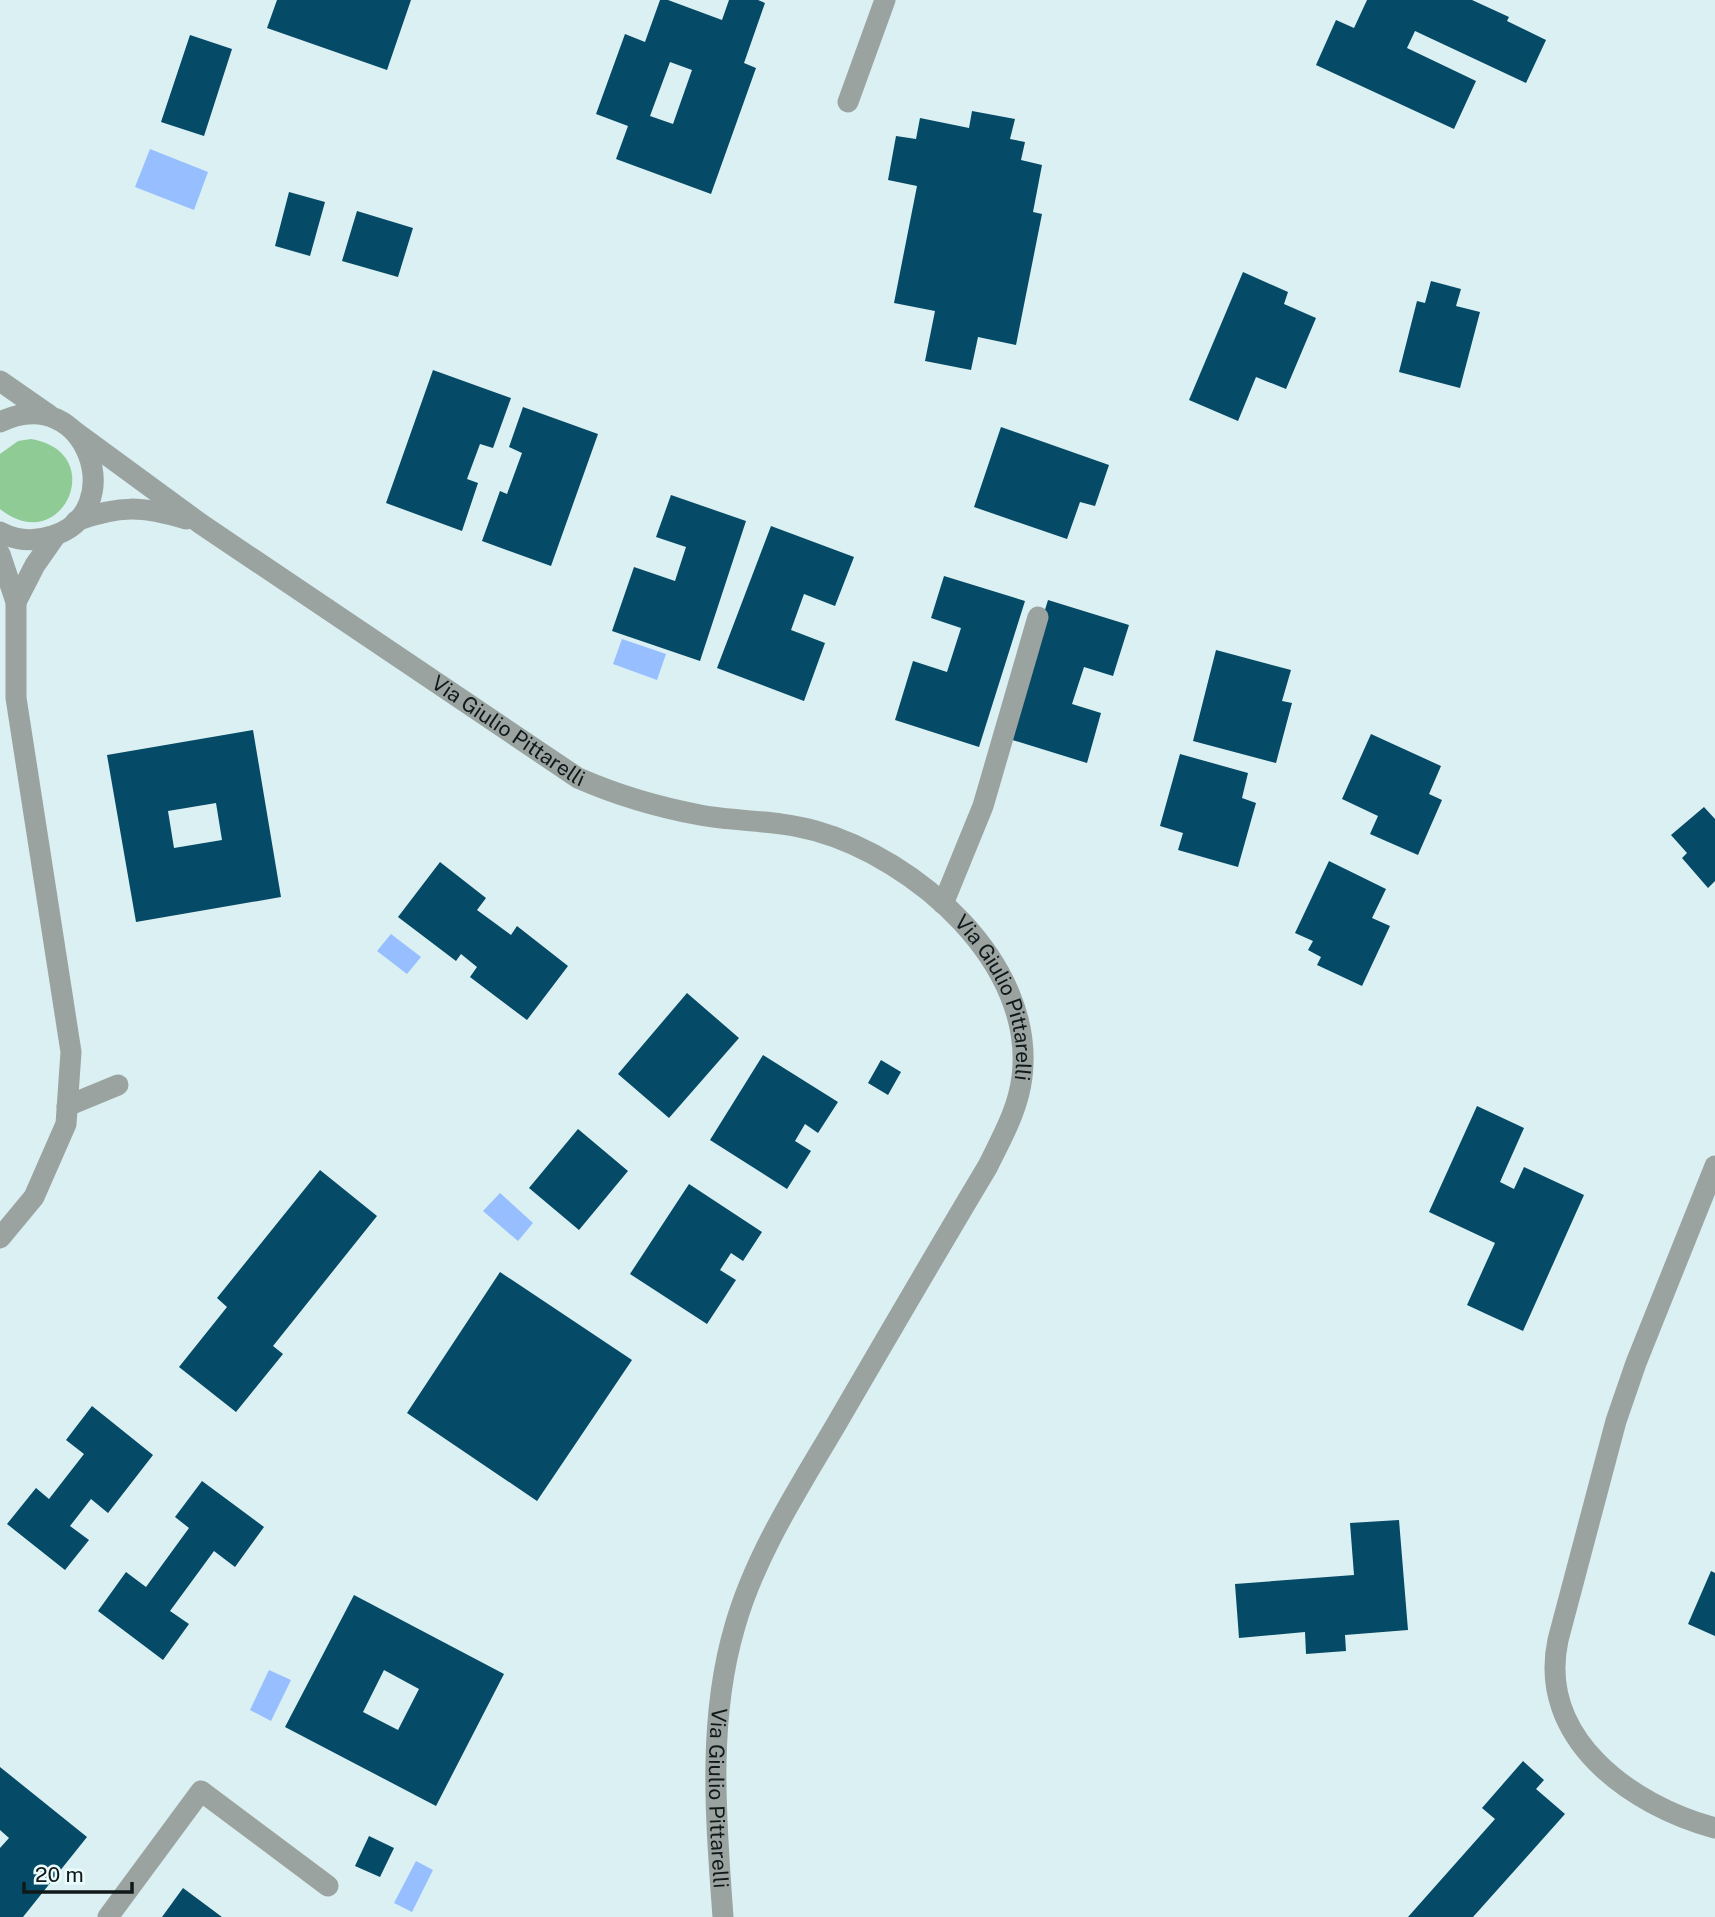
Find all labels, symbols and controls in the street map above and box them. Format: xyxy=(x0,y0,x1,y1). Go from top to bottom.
street label: Via Giulio Pittarelli xyxy=(427,670,589,791)
street label: Via Giulio Pittarelli xyxy=(950,909,1036,1082)
street label: Via Giulio Pittarelli xyxy=(704,1707,734,1889)
scale bar xyxy=(24,1850,133,1894)
text: 20 m xyxy=(35,1862,84,1887)

